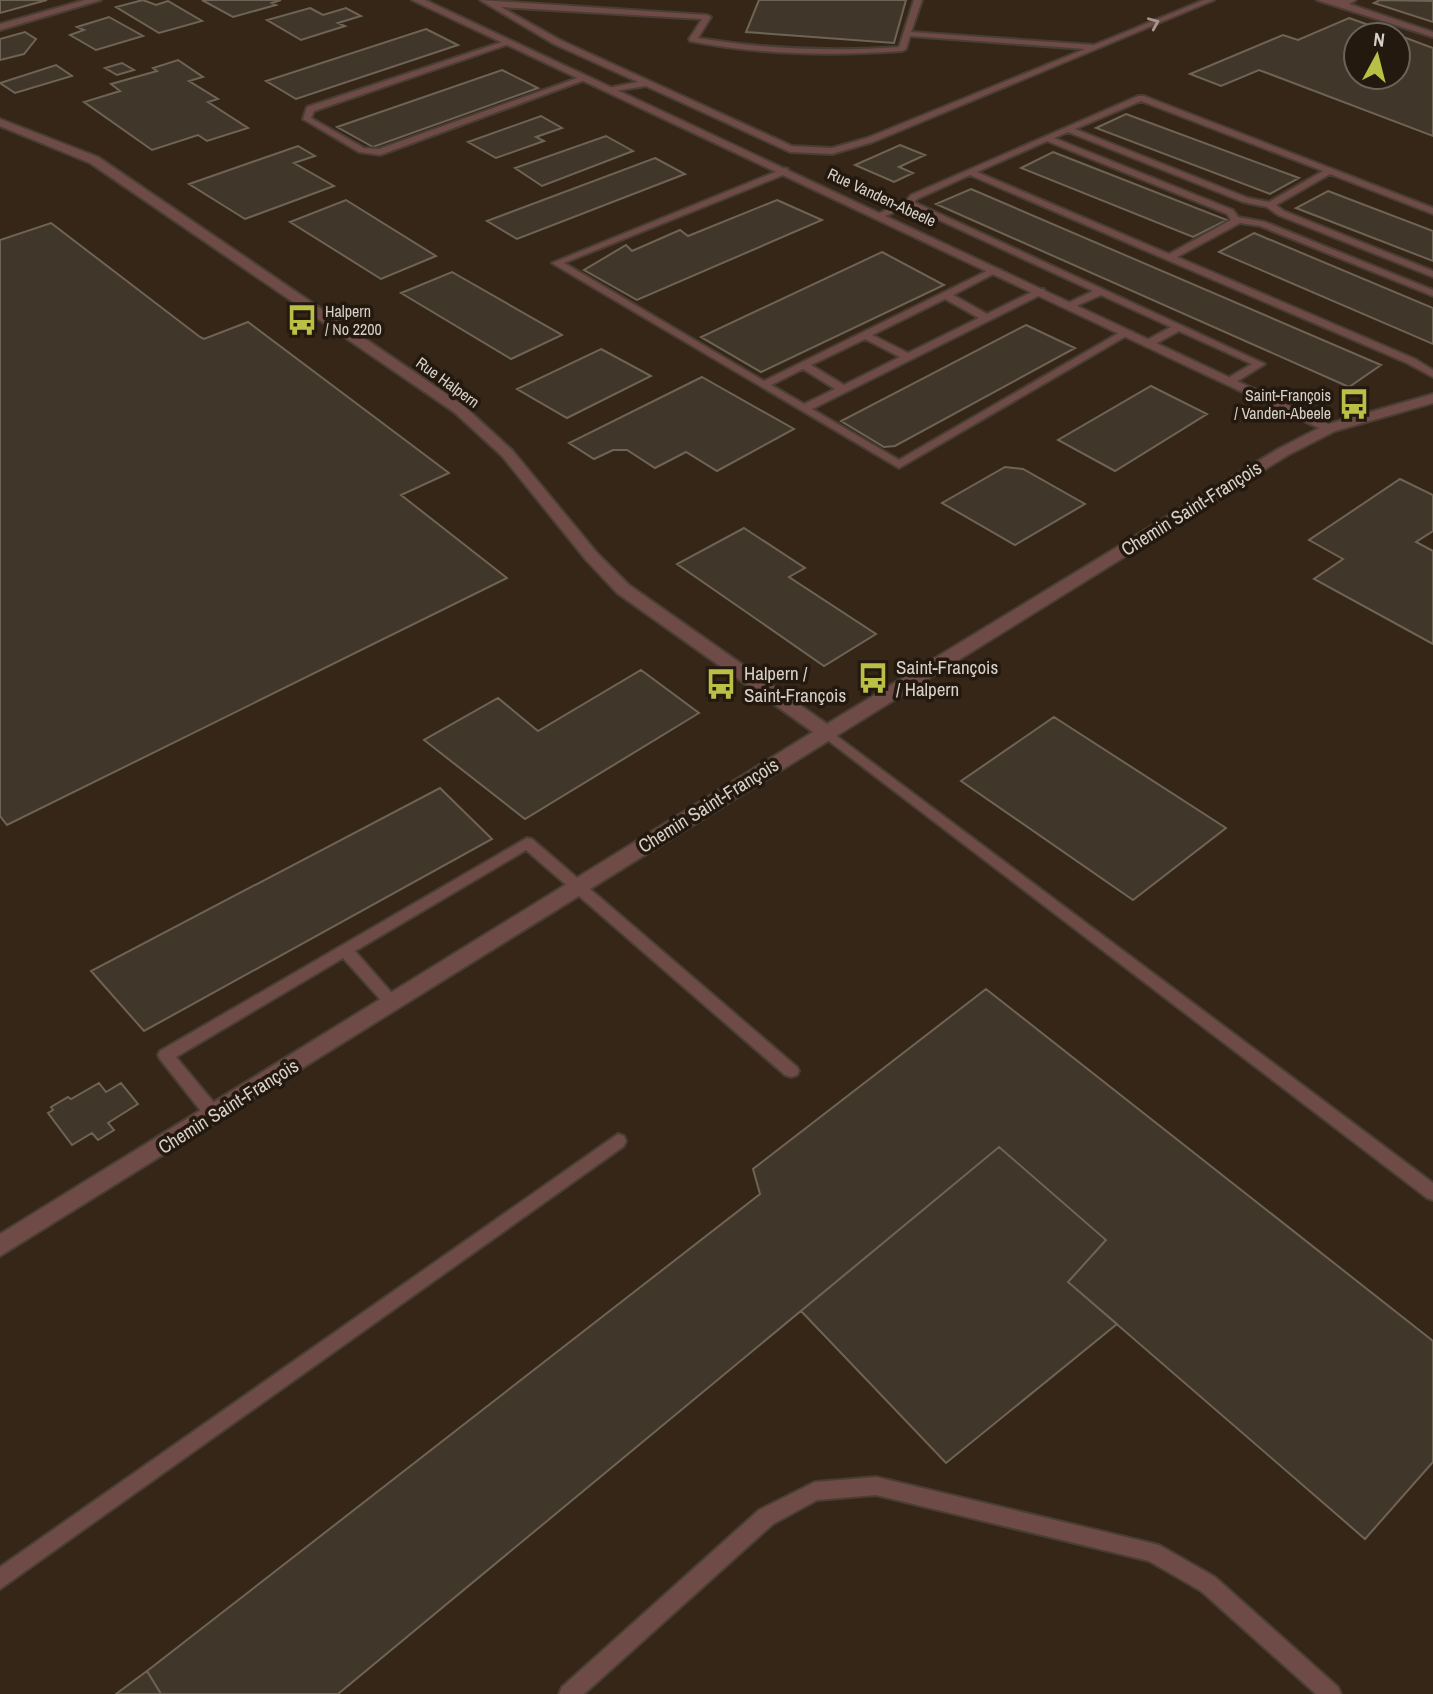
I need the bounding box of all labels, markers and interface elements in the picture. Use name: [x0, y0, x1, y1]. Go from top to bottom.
one-way arrow: [1148, 18, 1160, 32]
north arrow: [1342, 21, 1412, 91]
text: N: [1372, 26, 1386, 53]
street label: Rue Vanden-Abeele: [824, 162, 940, 232]
place label: Halpern / No 2200: [325, 300, 382, 340]
bus stop icon: Halpern / No 2200: [285, 303, 319, 337]
street label: Rue Halpern: [412, 351, 484, 413]
place label: Saint-François / Vanden-Abeele: [1234, 384, 1331, 424]
bus stop icon: Saint-François / Vanden-Abeele: [1337, 387, 1371, 421]
street label: Chemin Saint-François: [1116, 454, 1266, 562]
place label: Saint-François / Halpern: [896, 654, 998, 702]
place label: Halpern / Saint-François: [744, 660, 846, 708]
bus stop icon: Saint-François / Halpern: [856, 661, 890, 695]
bus stop icon: Halpern / Saint-François: [704, 667, 738, 701]
street label: Chemin Saint-François: [633, 751, 783, 859]
street label: Chemin Saint-François: [153, 1052, 303, 1160]

